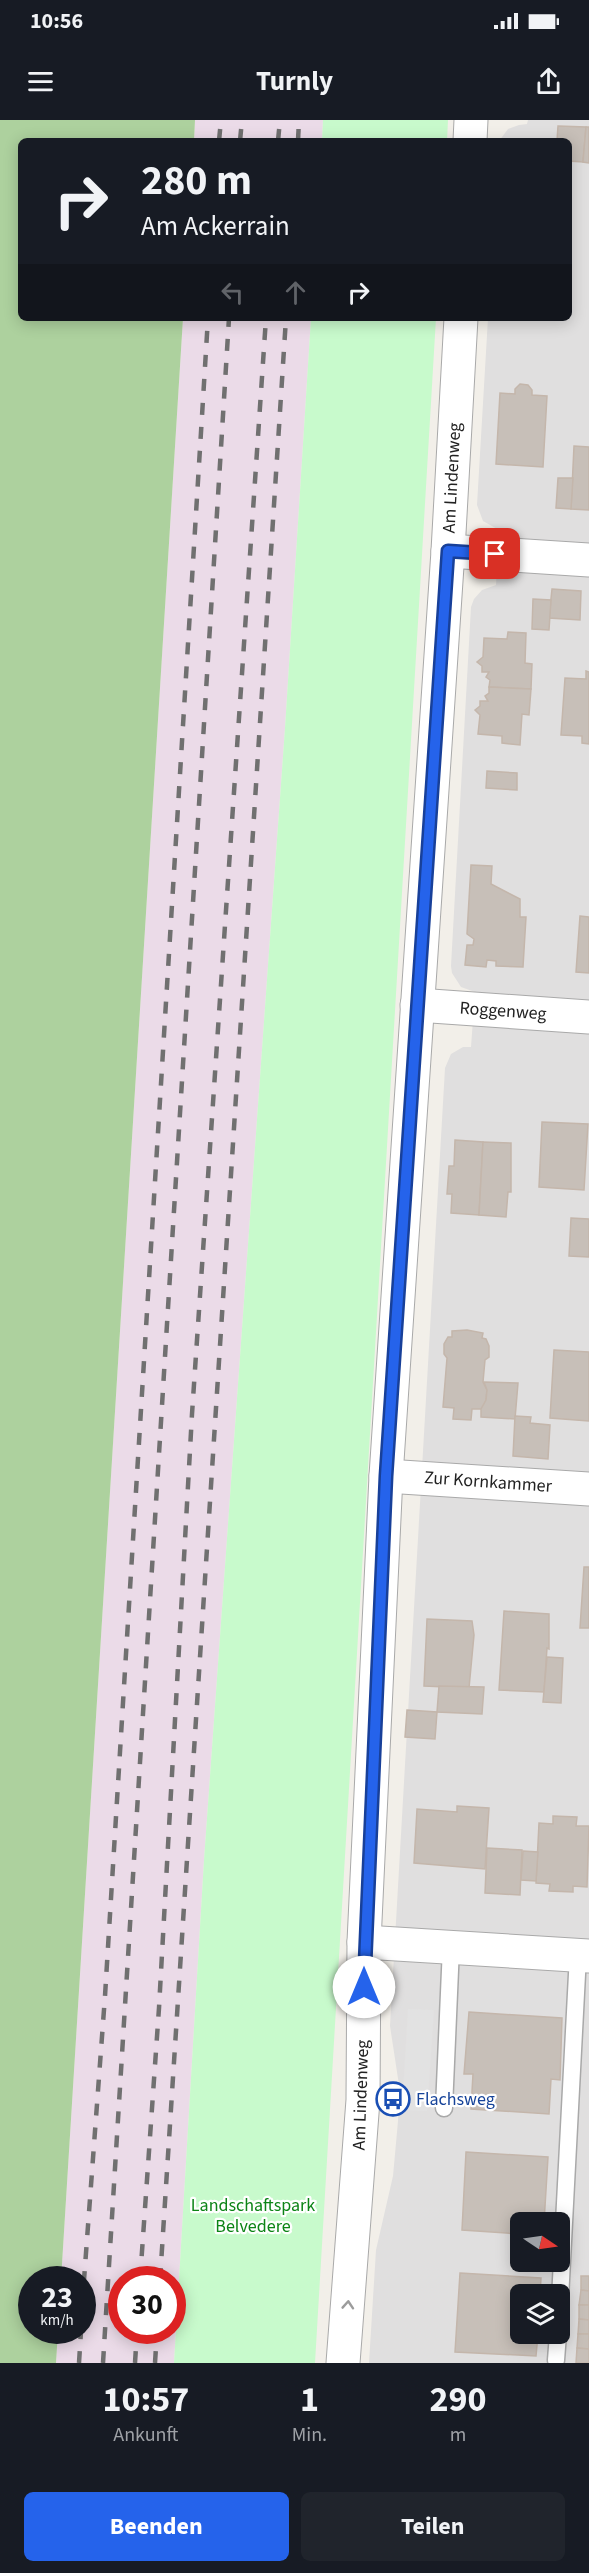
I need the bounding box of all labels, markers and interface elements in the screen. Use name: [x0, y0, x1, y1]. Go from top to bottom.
text: 10:56: [30, 5, 83, 37]
text: Turnly: [256, 62, 333, 101]
icon: menu: [24, 65, 57, 98]
icon: share: [532, 65, 565, 98]
text: 280 m: [141, 151, 252, 211]
icon: right: [42, 162, 120, 240]
text: Am Ackerrain: [141, 207, 290, 246]
icon: left: [216, 276, 249, 309]
icon: ahead: [279, 276, 312, 309]
icon: right: [342, 276, 375, 309]
street label: Am Lindenweg: [437, 422, 467, 534]
pin: [469, 528, 520, 579]
icon: arrive: [478, 537, 511, 570]
street label: Roggenweg: [459, 995, 547, 1027]
street label: Zur Kornkammer: [423, 1465, 553, 1499]
position arrow: [332, 1955, 396, 2019]
street label: Am Lindenweg: [347, 2039, 375, 2151]
bus stop icon: Flachsweg: [375, 2081, 411, 2117]
place label: Flachsweg: [416, 2087, 495, 2112]
park label: Landschaftspark Belvedere: [191, 2193, 315, 2239]
north arrow: [510, 2212, 570, 2272]
map controls: [510, 2212, 570, 2344]
speed limit sign: 30: [108, 2266, 186, 2344]
text: 23: [41, 2276, 73, 2319]
button: layers: [510, 2284, 570, 2344]
one-way arrow: [341, 2300, 354, 2309]
text: km/h: [40, 2310, 74, 2331]
text: 10:57: [102, 2374, 189, 2425]
text: 1: [300, 2374, 319, 2425]
text: 290: [430, 2374, 487, 2425]
text: Ankunft: [113, 2421, 178, 2449]
text: Min.: [292, 2421, 327, 2449]
text: m: [450, 2421, 466, 2449]
button: Beenden: [24, 2492, 289, 2561]
button: Teilen: [301, 2492, 565, 2561]

